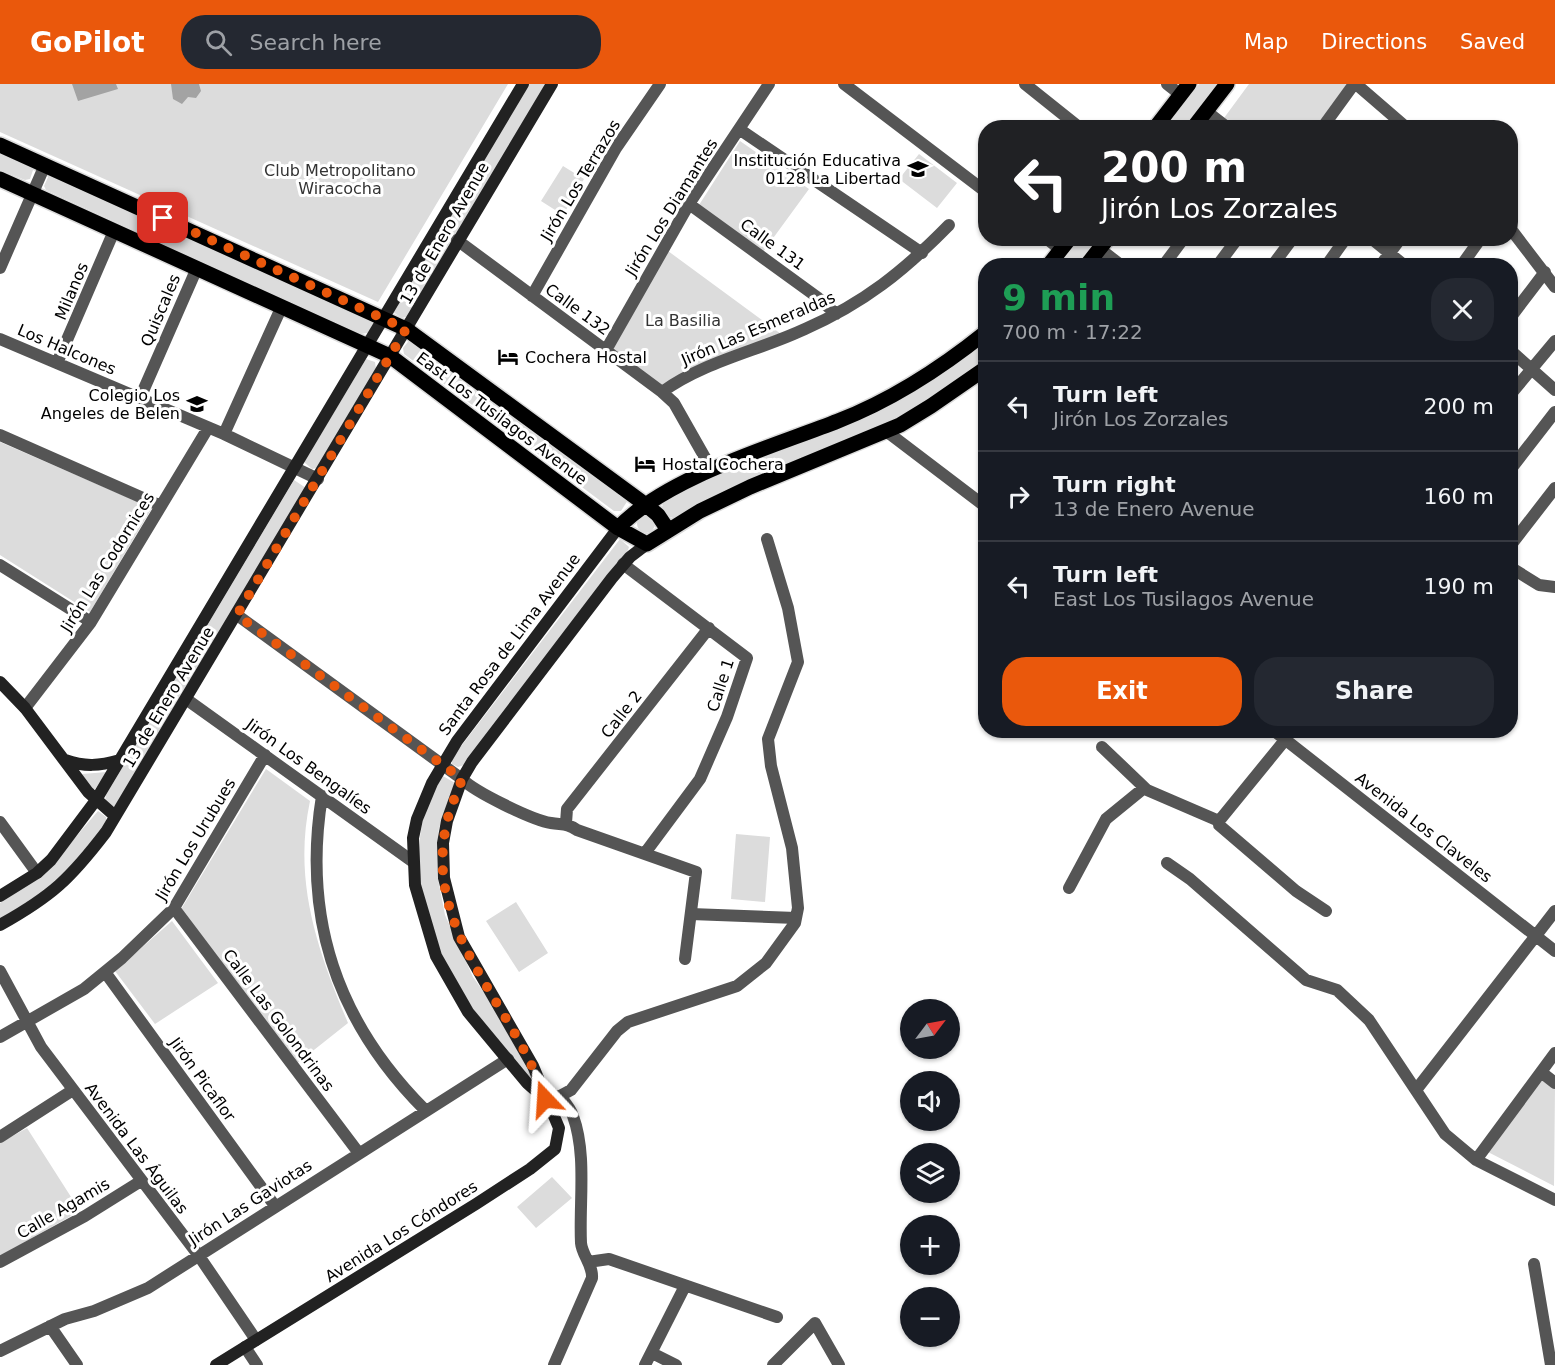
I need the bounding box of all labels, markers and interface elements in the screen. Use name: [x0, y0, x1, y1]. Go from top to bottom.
search box: [181, 15, 601, 69]
text: GoPilot: [30, 26, 145, 59]
icon: search: [202, 26, 235, 59]
text: Search here: [250, 30, 382, 55]
text: Map: [1244, 30, 1288, 54]
text: Directions: [1321, 30, 1427, 54]
text: Saved: [1460, 30, 1525, 54]
street label: Jirón Los Terrazos: [536, 116, 624, 245]
street label: Jirón Los Diamantes: [621, 135, 722, 280]
text: 200 m: [1101, 143, 1247, 192]
icon: left: [1002, 144, 1080, 222]
place label: Institución Educativa 0128 La Libertad: [733, 151, 901, 188]
school or university icon: Institución Educativa 0128 La Libertad: [906, 157, 930, 181]
street label: 13 de Enero Avenue: [396, 159, 493, 308]
park label: Club Metropolitano Wiracocha: [264, 161, 416, 198]
pin: [137, 192, 188, 243]
text: Jirón Los Zorzales: [1101, 193, 1338, 224]
icon: arrive: [146, 201, 179, 234]
street label: Calle 131: [737, 215, 809, 274]
street label: Milanos: [51, 260, 92, 323]
street label: Quiscales: [137, 271, 184, 349]
text: 9 min: [1002, 277, 1115, 318]
button: close: [1431, 278, 1494, 341]
street label: Calle 132: [542, 280, 614, 339]
street label: Jirón Las Esmeraldas: [677, 287, 838, 370]
park label: La Basilia: [645, 311, 721, 330]
street label: Los Halcones: [15, 320, 119, 379]
text: 700 m · 17:22: [1002, 320, 1143, 344]
hotel icon: Cochera Hostal: [496, 345, 520, 369]
street label: East Los Tusilagos Avenue: [413, 348, 591, 489]
place label: Cochera Hostal: [525, 348, 647, 367]
text: Turn left: [1053, 382, 1158, 407]
place label: Colegio Los Angeles de Belen: [41, 386, 180, 423]
icon: left: [1002, 390, 1035, 423]
school or university icon: Colegio Los Angeles de Belen: [185, 392, 209, 416]
text: 200 m: [1424, 394, 1494, 419]
text: Jirón Los Zorzales: [1053, 407, 1229, 431]
hotel icon: Hostal Cochera: [633, 452, 657, 476]
place label: Hostal Cochera: [662, 455, 784, 474]
text: Turn right: [1053, 472, 1176, 497]
icon: right: [1002, 480, 1035, 513]
text: 160 m: [1424, 484, 1494, 509]
street label: Jirón Las Codornices: [56, 489, 158, 637]
text: 13 de Enero Avenue: [1053, 497, 1254, 521]
street label: Santa Rosa de Lima Avenue: [435, 550, 584, 739]
text: Turn left: [1053, 562, 1158, 587]
icon: left: [1002, 570, 1035, 603]
text: 190 m: [1424, 574, 1494, 599]
text: East Los Tusilagos Avenue: [1053, 587, 1314, 611]
street label: 13 de Enero Avenue: [119, 623, 218, 771]
street label: Calle 1: [703, 656, 738, 714]
button: Exit: [1002, 657, 1242, 726]
button: Share: [1254, 657, 1494, 726]
street label: Calle 2: [597, 687, 646, 742]
street label: Jirón Los Bengalíes: [242, 714, 375, 818]
street label: Avenida Los Claveles: [1352, 768, 1496, 887]
street label: Jirón Los Urubues: [151, 775, 239, 905]
street label: Calle Las Golondrinas: [219, 946, 338, 1095]
north arrow: [900, 999, 960, 1059]
map controls: [900, 999, 960, 1347]
street label: Jirón Picaflor: [165, 1033, 240, 1125]
position arrow: [513, 1067, 577, 1131]
button: sound: [900, 1071, 960, 1131]
street label: Avenida Las Águilas: [81, 1079, 192, 1218]
button: layers: [900, 1143, 960, 1203]
street label: Jirón Las Gaviotas: [184, 1156, 315, 1250]
street label: Calle Agamis: [13, 1174, 113, 1243]
street label: Avenida Los Cóndores: [321, 1177, 481, 1286]
button: +: [900, 1215, 960, 1275]
button: −: [900, 1287, 960, 1347]

